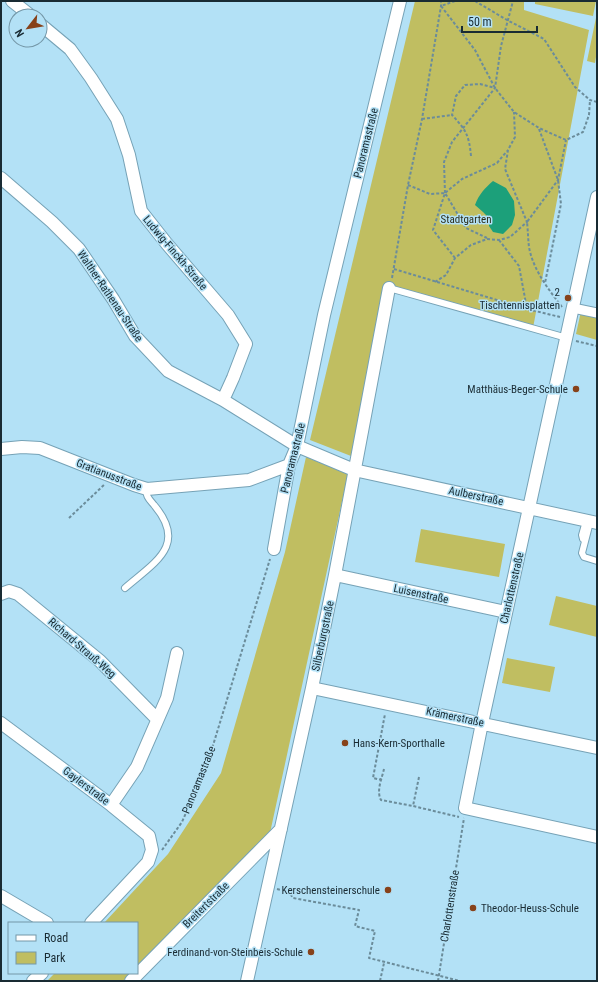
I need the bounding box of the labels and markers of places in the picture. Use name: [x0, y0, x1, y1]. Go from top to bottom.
place label: 2 Tischtennisplatten: [480, 286, 560, 312]
marker: 2 Tischtennisplatten: [563, 293, 573, 303]
place label: Matthäus-Beger-Schule: [467, 383, 568, 396]
marker: Matthäus-Beger-Schule: [571, 384, 581, 394]
place label: Hans-Kern-Sporthalle: [353, 737, 445, 750]
marker: Hans-Kern-Sporthalle: [340, 738, 350, 748]
place label: Kerschensteinerschule: [282, 884, 380, 897]
marker: Kerschensteinerschule: [383, 885, 393, 895]
place label: Theodor-Heuss-Schule: [481, 902, 579, 915]
marker: Theodor-Heuss-Schule: [468, 903, 478, 913]
place label: Ferdinand-von-Steinbeis-Schule: [167, 946, 303, 959]
marker: Ferdinand-von-Steinbeis-Schule: [306, 947, 316, 957]

